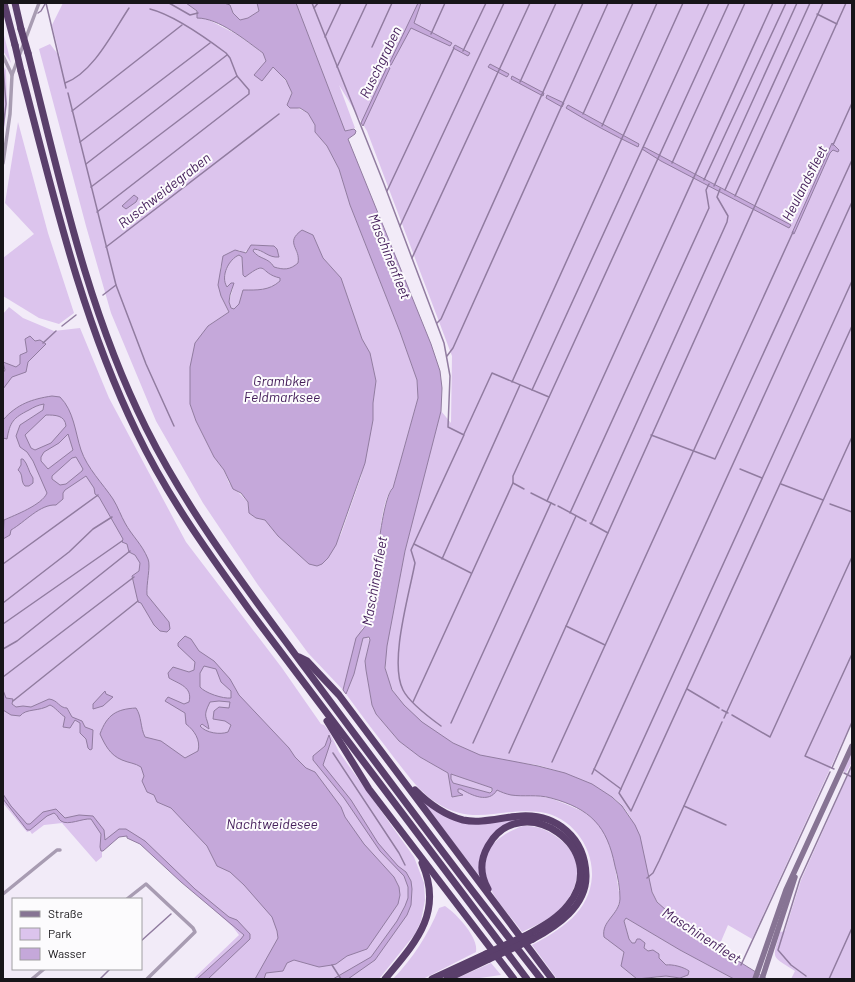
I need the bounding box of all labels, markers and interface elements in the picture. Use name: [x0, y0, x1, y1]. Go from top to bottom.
water label: Ruschgraben: [355, 23, 405, 101]
water label: Heulandsfleet: [778, 142, 830, 224]
water label: Ruschweidegraben: [114, 149, 214, 231]
water label: Maschinenfleet: [365, 211, 415, 301]
water label: Grambker Feldmarksee: [244, 372, 320, 405]
water label: Maschinenfleet: [358, 535, 390, 627]
water label: Nachtweidesee: [226, 815, 318, 832]
legend: [12, 898, 142, 970]
water label: Maschinenfleet: [659, 903, 745, 967]
text: Straße: [48, 906, 83, 920]
text: Park: [48, 926, 72, 940]
text: Wasser: [48, 946, 87, 960]

